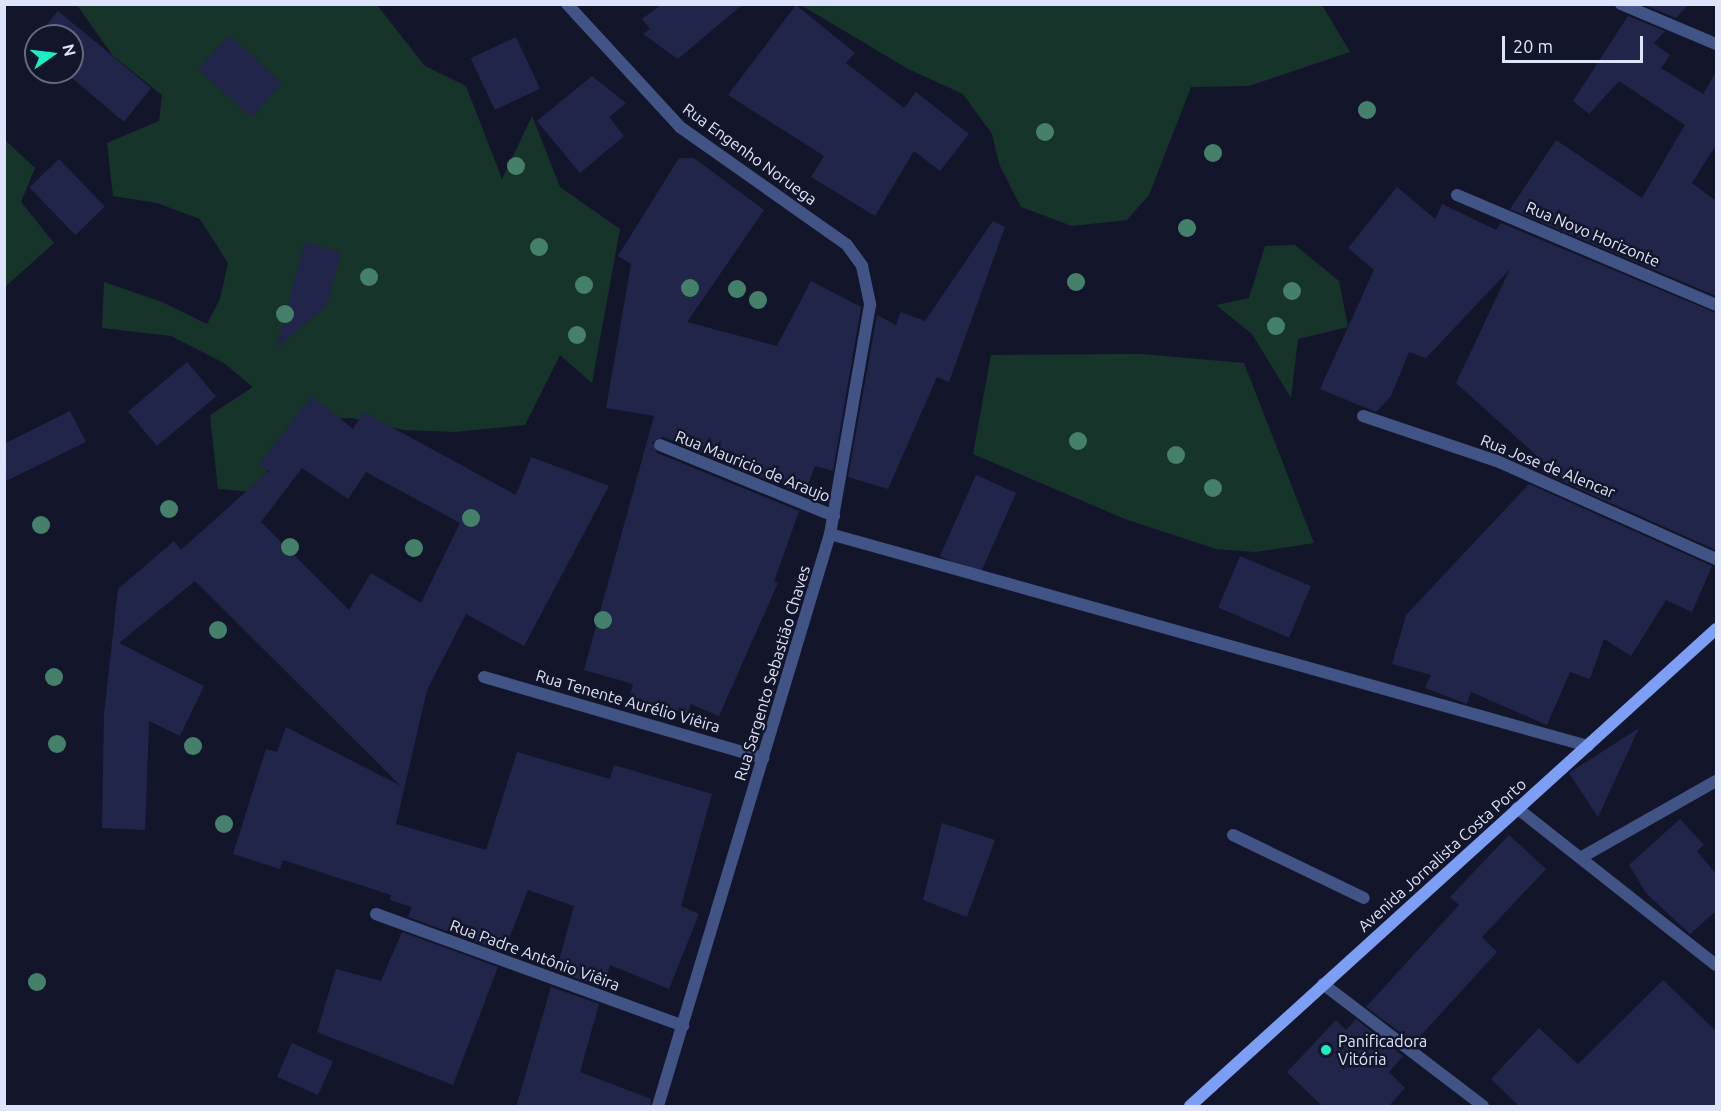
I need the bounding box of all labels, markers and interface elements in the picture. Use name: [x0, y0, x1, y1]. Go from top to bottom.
north arrow: [24, 24, 84, 84]
scale bar: [1505, 24, 1646, 62]
text: 20 m: [1513, 36, 1553, 56]
text: N: [59, 42, 80, 58]
street label: Rua Engenho Noruega: [679, 99, 821, 209]
street label: Rua Novo Horizonte: [1523, 197, 1663, 271]
street label: Rua Mauricio de Araujo: [673, 426, 833, 506]
street label: Rua Jose de Alencar: [1478, 430, 1618, 502]
street label: Rua Sargento Sebastião Chaves: [730, 563, 814, 783]
street label: Rua Tenente Aurélio Viêira: [534, 665, 722, 737]
street label: Avenida Jornalista Costa Porto: [1354, 774, 1530, 936]
street label: Rua Padre Antônio Viêira: [447, 915, 623, 995]
place label: Panificadora Vitória: [1338, 1031, 1427, 1069]
marker: Panificadora Vitória: [1319, 1043, 1333, 1057]

